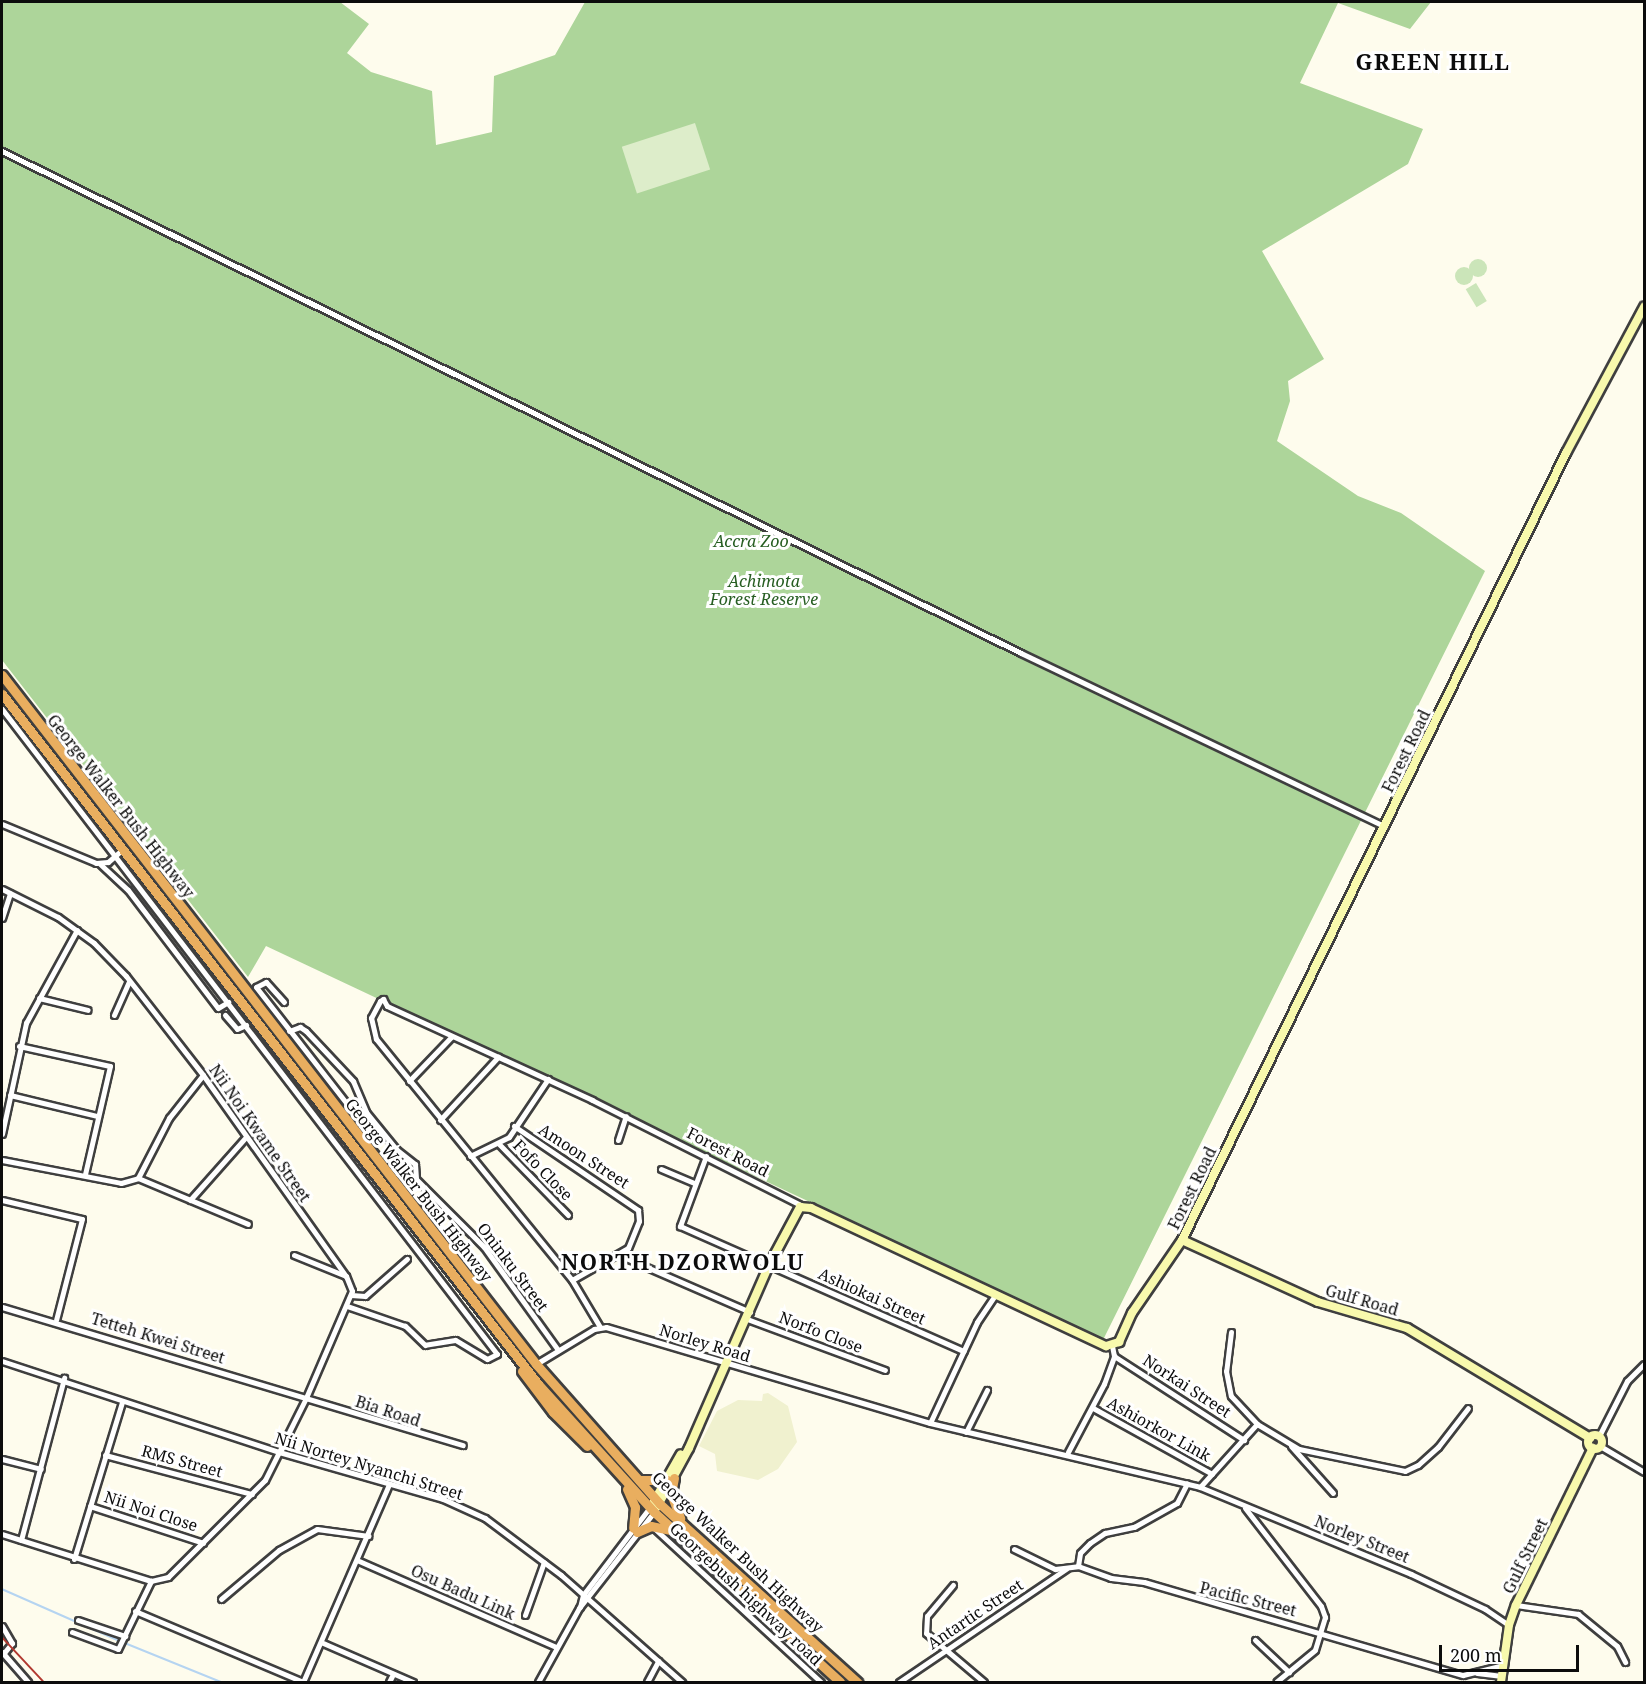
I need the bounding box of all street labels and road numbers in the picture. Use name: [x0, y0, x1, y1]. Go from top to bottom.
street label: Forest Road: [1378, 706, 1434, 796]
street label: George Walker Bush Highway: [43, 711, 199, 901]
street label: Nii Noi Kwame Street: [205, 1061, 315, 1205]
street label: George Walker Bush Highway: [341, 1095, 497, 1285]
street label: Amoon Street: [535, 1120, 633, 1192]
street label: Forest Road: [684, 1123, 772, 1181]
street label: Fofo Close: [509, 1136, 577, 1204]
street label: Forest Road: [1164, 1143, 1220, 1233]
street label: Oninku Street: [473, 1219, 553, 1315]
street label: Ashiokai Street: [815, 1264, 929, 1328]
street label: Gulf Road: [1323, 1280, 1401, 1320]
street label: Norfo Close: [776, 1307, 866, 1357]
street label: Tetteh Kwei Street: [89, 1309, 227, 1367]
street label: Norley Road: [657, 1320, 753, 1366]
street label: Norkai Street: [1139, 1350, 1235, 1422]
street label: Bia Road: [353, 1391, 423, 1431]
street label: Ashiorkor Link: [1104, 1393, 1214, 1465]
street label: Nii Nortey Nyanchi Street: [273, 1428, 465, 1504]
street label: RMS Street: [139, 1441, 225, 1481]
street label: George Walker Bush Highway: [648, 1467, 828, 1637]
street label: Nii Noi Close: [102, 1487, 200, 1535]
street label: Norley Street: [1312, 1511, 1412, 1567]
street label: Gulf Street: [1499, 1515, 1551, 1597]
street label: Georgebush highway road: [666, 1519, 826, 1669]
street label: Osu Badu Link: [408, 1560, 518, 1624]
street label: Antartic Street: [924, 1575, 1026, 1653]
street label: Pacific Street: [1198, 1578, 1298, 1620]

